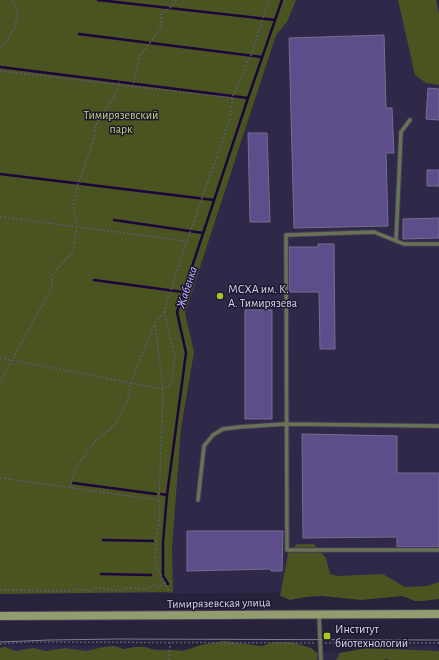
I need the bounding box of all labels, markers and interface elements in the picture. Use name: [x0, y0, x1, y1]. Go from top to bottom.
park label: Тимирязевский парк: [84, 109, 158, 135]
water label: Жабенка: [175, 264, 200, 310]
place label: МСХА им. К. А. Тимирязева: [228, 283, 298, 309]
marker: МСХА им. К. А. Тимирязева: [215, 291, 225, 301]
street label: Тимирязевская улица: [167, 596, 271, 611]
place label: Институт биотехнологий: [335, 623, 408, 649]
marker: Институт биотехнологий: [322, 631, 332, 641]

